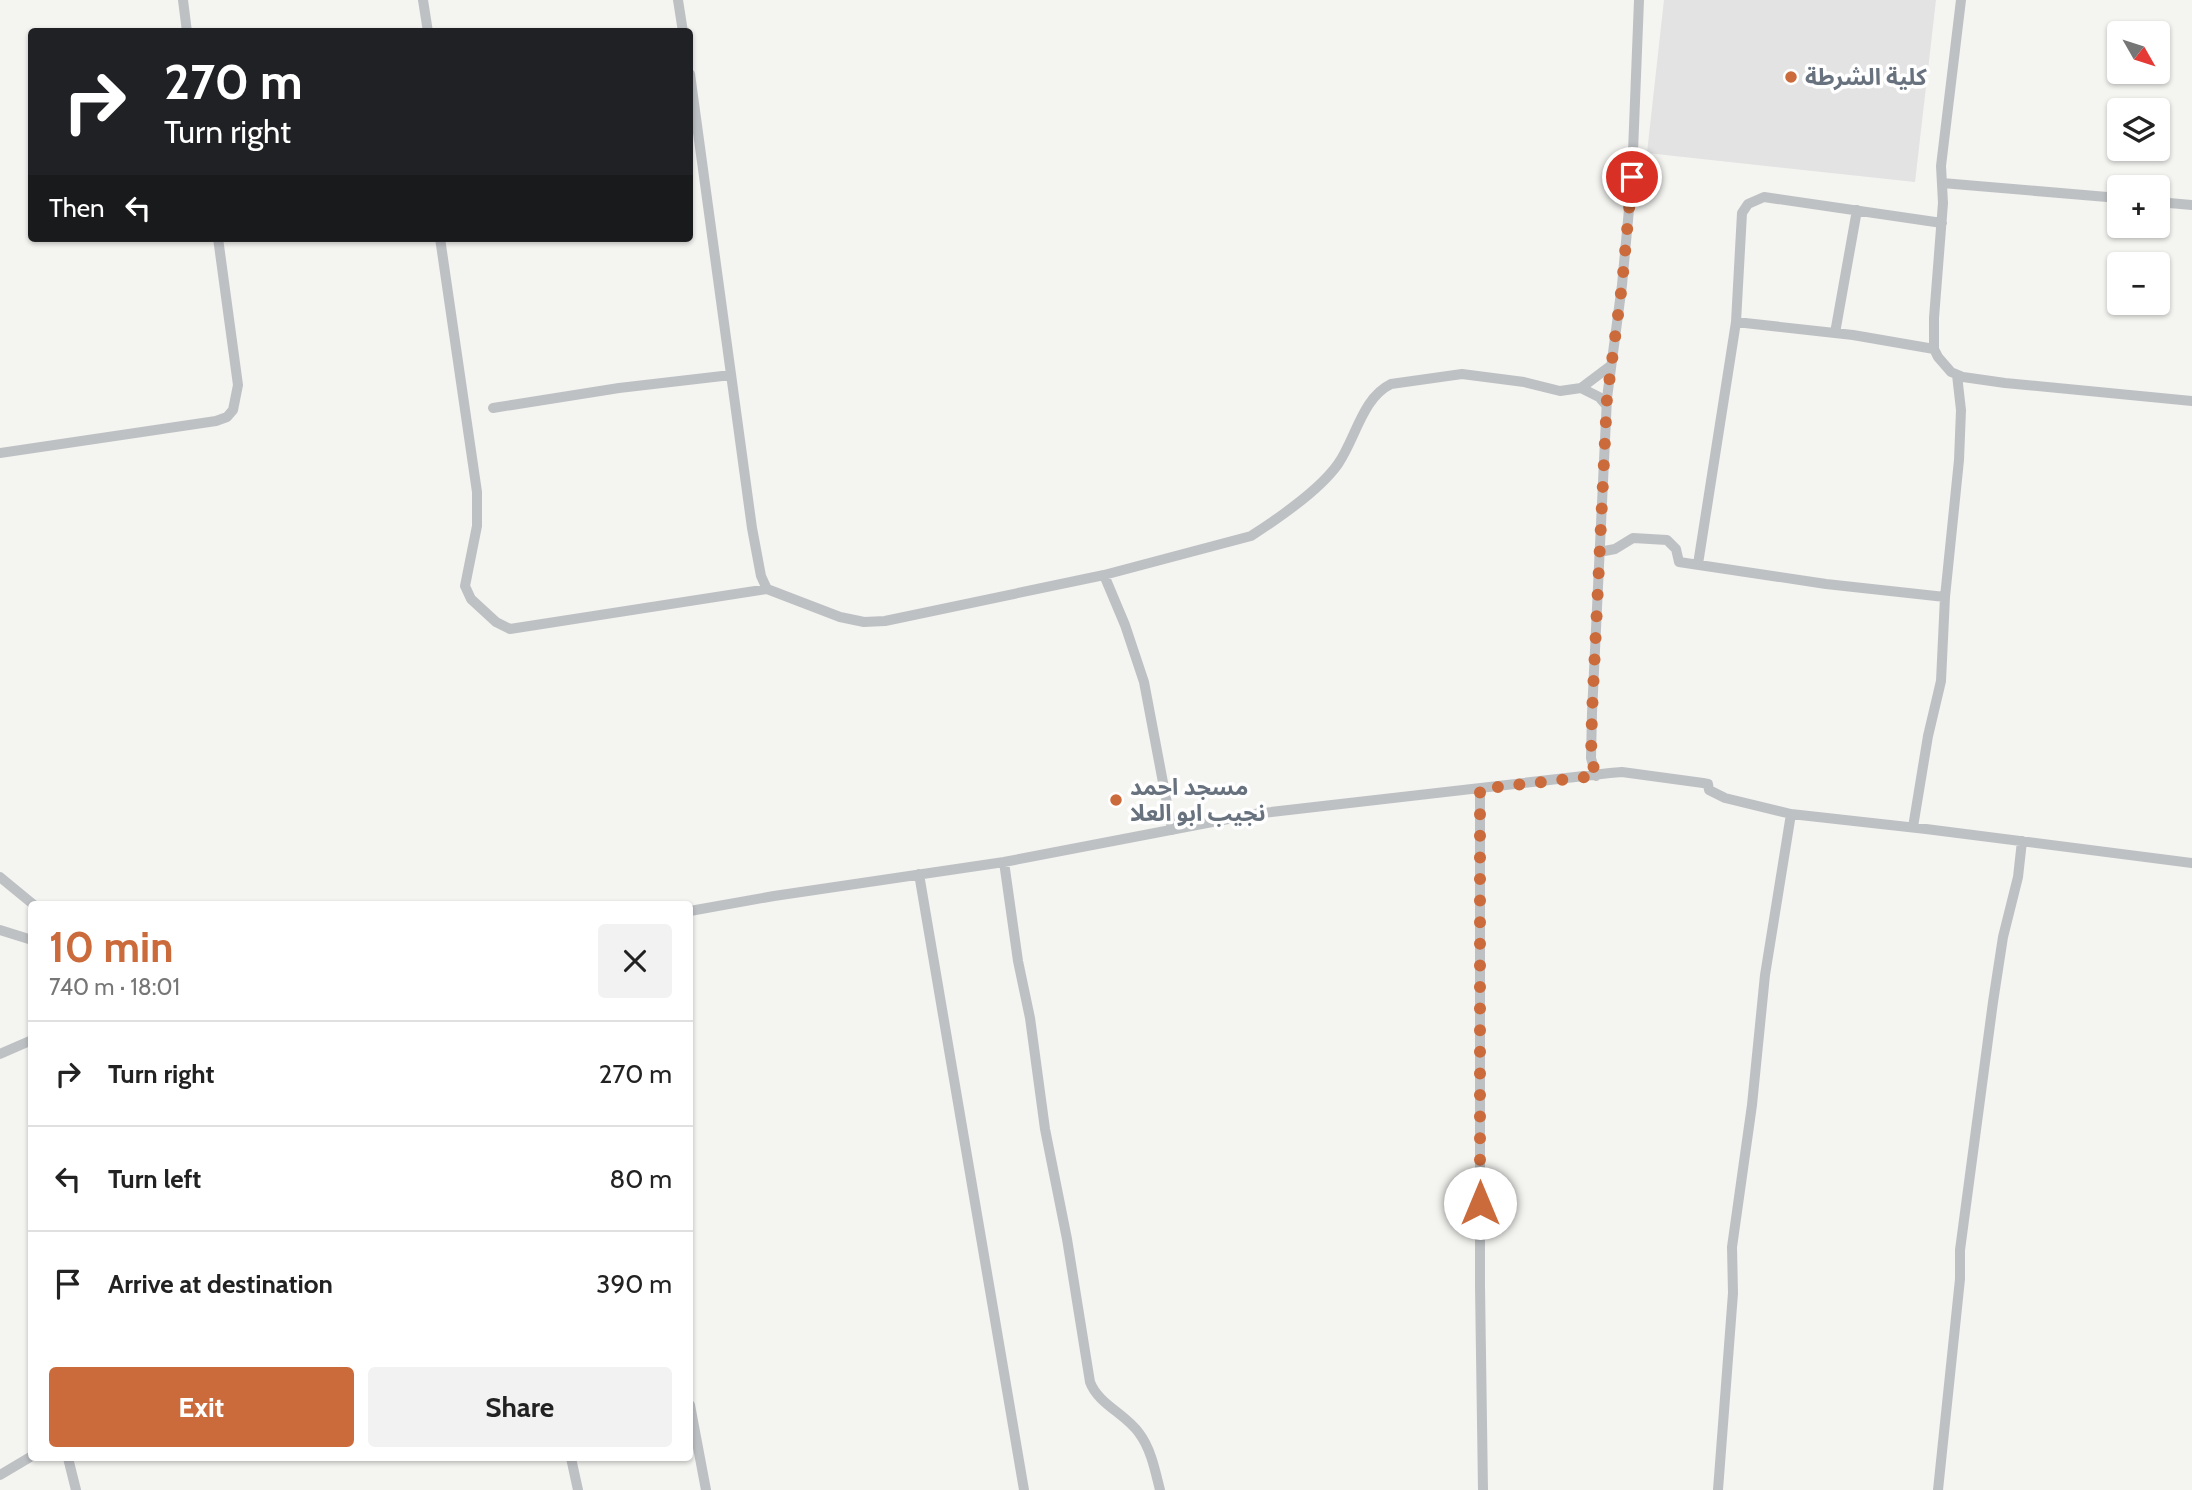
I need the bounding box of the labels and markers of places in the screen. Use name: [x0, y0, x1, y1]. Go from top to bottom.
place label: كلية الشرطة: [1805, 63, 1927, 91]
marker: كلية الشرطة: [1783, 69, 1799, 85]
pin: [1602, 147, 1662, 207]
place label: مسجد احمد نجيب ابو العلا: [1130, 773, 1265, 827]
marker: مسجد احمد نجيب ابو العلا: [1108, 792, 1124, 808]

